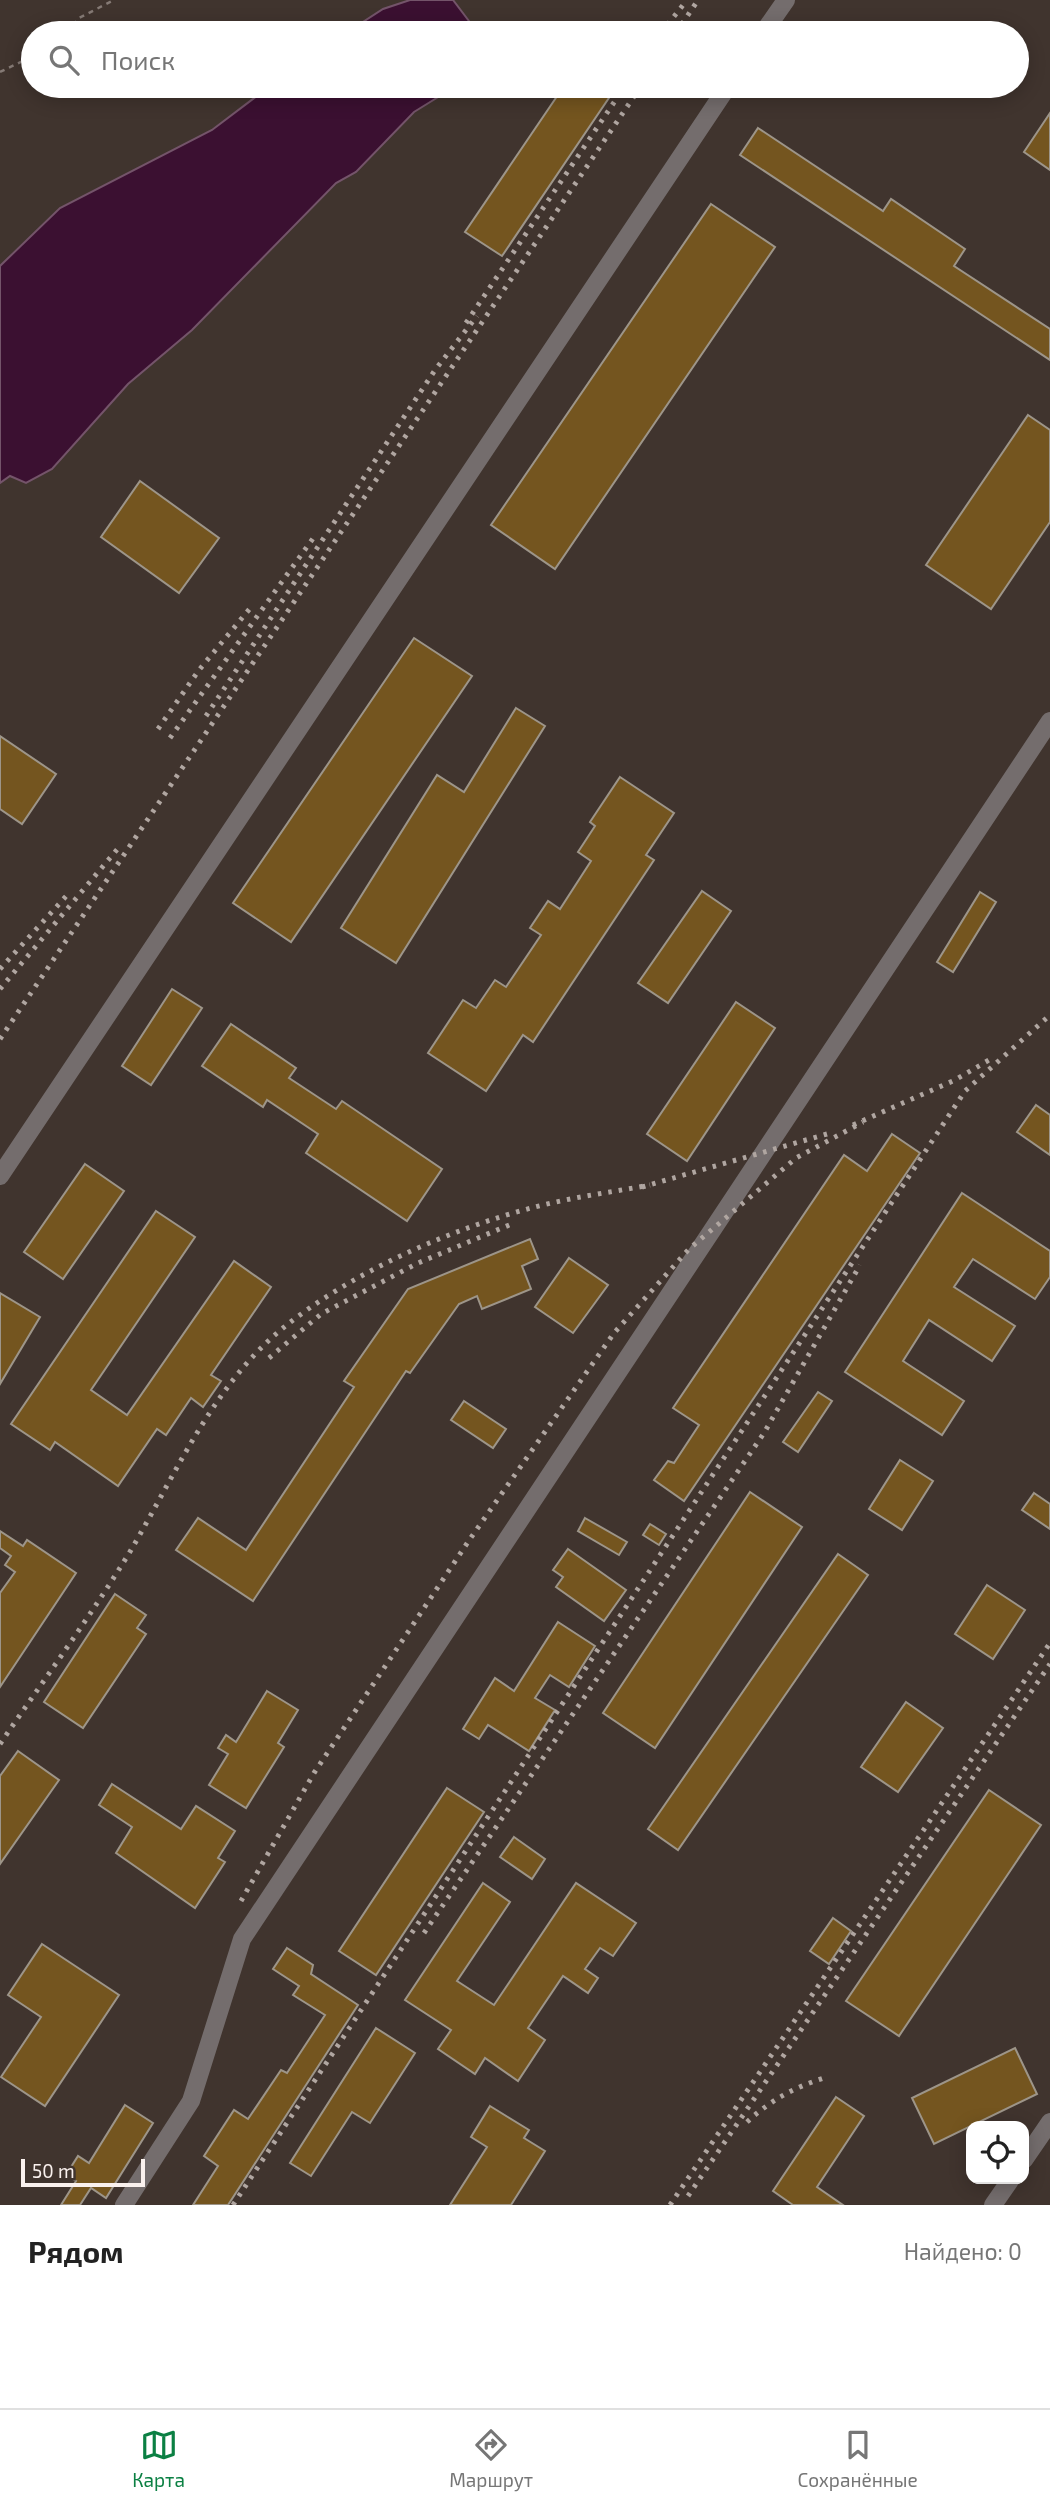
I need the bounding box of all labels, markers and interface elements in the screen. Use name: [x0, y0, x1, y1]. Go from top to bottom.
search box: [21, 21, 1029, 98]
icon: search: [45, 41, 83, 79]
text: Поиск: [101, 44, 175, 75]
map controls: [966, 2121, 1029, 2184]
button: locate: [966, 2121, 1029, 2184]
scale bar: [21, 2156, 145, 2188]
text: 50 m: [32, 2159, 75, 2182]
text: Рядом: [28, 2233, 124, 2269]
text: Найдено: 0: [904, 2237, 1022, 2265]
tab: Карта: [132, 2426, 185, 2491]
tab: Маршрут: [449, 2426, 533, 2491]
tab: Сохранённые: [797, 2426, 918, 2491]

